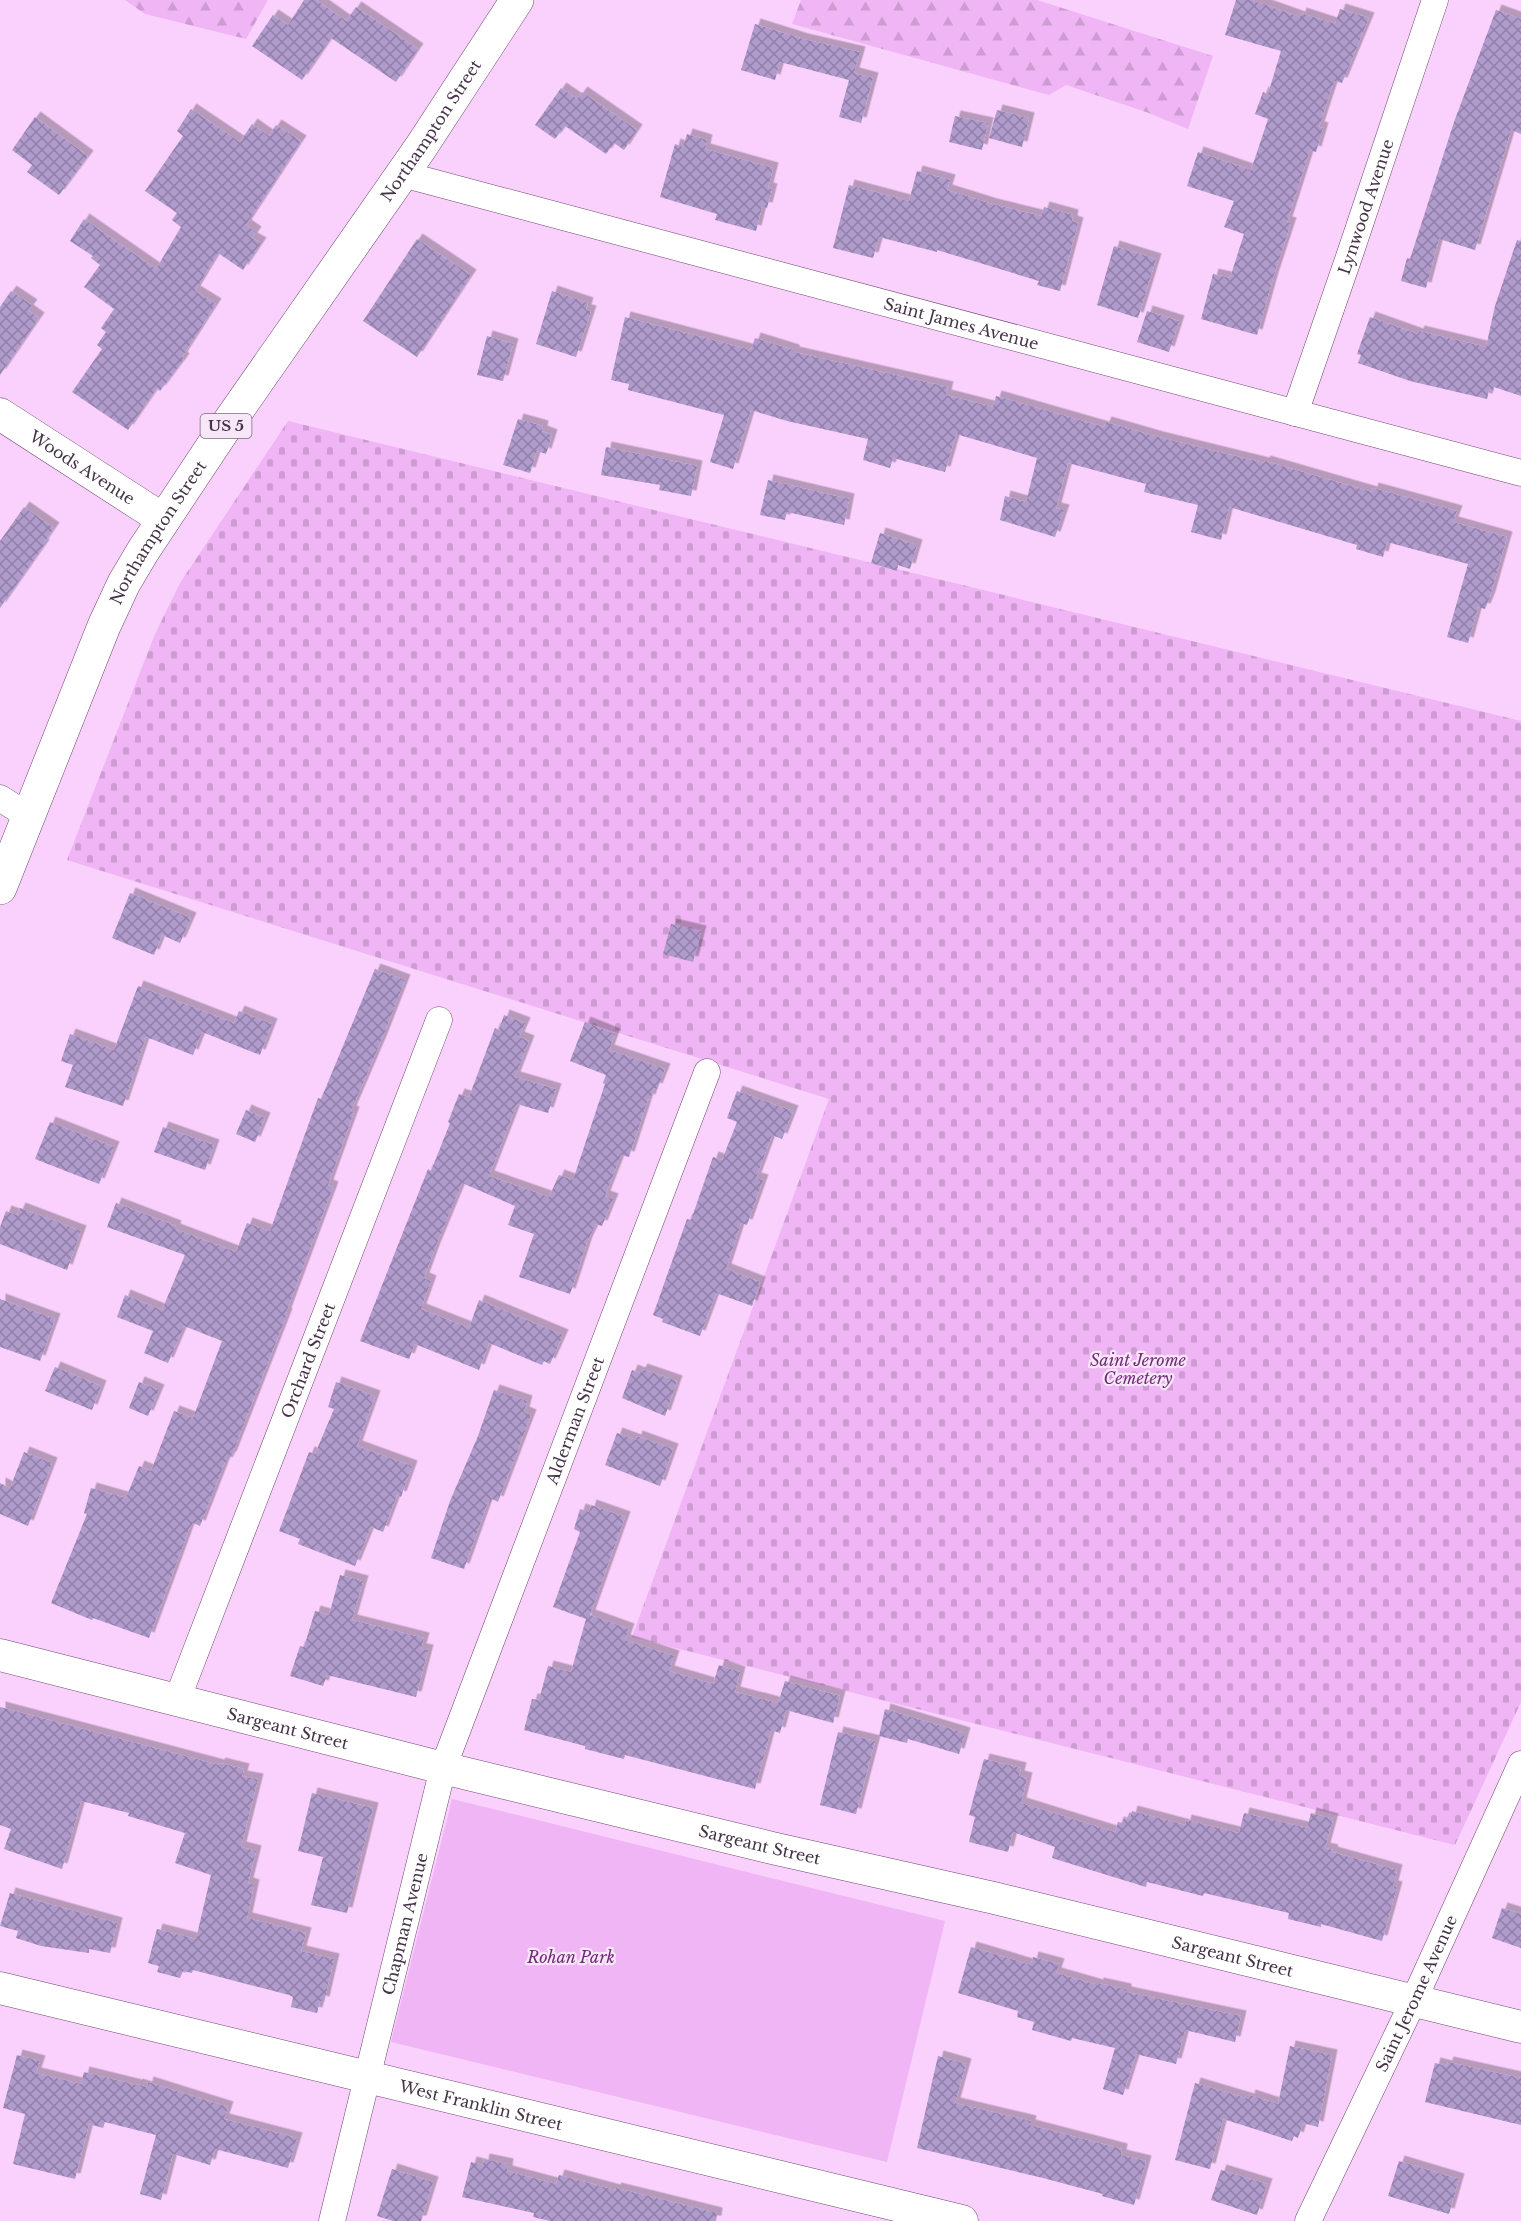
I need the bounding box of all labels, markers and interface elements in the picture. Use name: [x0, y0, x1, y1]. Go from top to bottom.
street label: Northampton Street: [376, 56, 485, 205]
street label: Lynwood Avenue: [1334, 137, 1398, 277]
street label: Saint James Avenue: [882, 293, 1041, 354]
road number: US 5: [200, 414, 252, 438]
street label: Woods Avenue: [25, 425, 139, 509]
street label: Northampton Street: [105, 457, 210, 608]
street label: Orchard Street: [277, 1300, 339, 1421]
park label: Saint Jerome Cemetery: [1090, 1350, 1187, 1388]
street label: Alderman Street: [541, 1354, 608, 1488]
street label: Sargeant Street: [225, 1703, 350, 1753]
street label: Sargeant Street: [697, 1821, 822, 1869]
street label: Chapman Avenue: [378, 1851, 432, 1997]
street label: Saint Jerome Avenue: [1371, 1912, 1461, 2075]
street label: Sargeant Street: [1170, 1932, 1295, 1981]
park label: Rohan Park: [526, 1947, 615, 1967]
street label: West Franklin Street: [396, 2075, 565, 2134]

